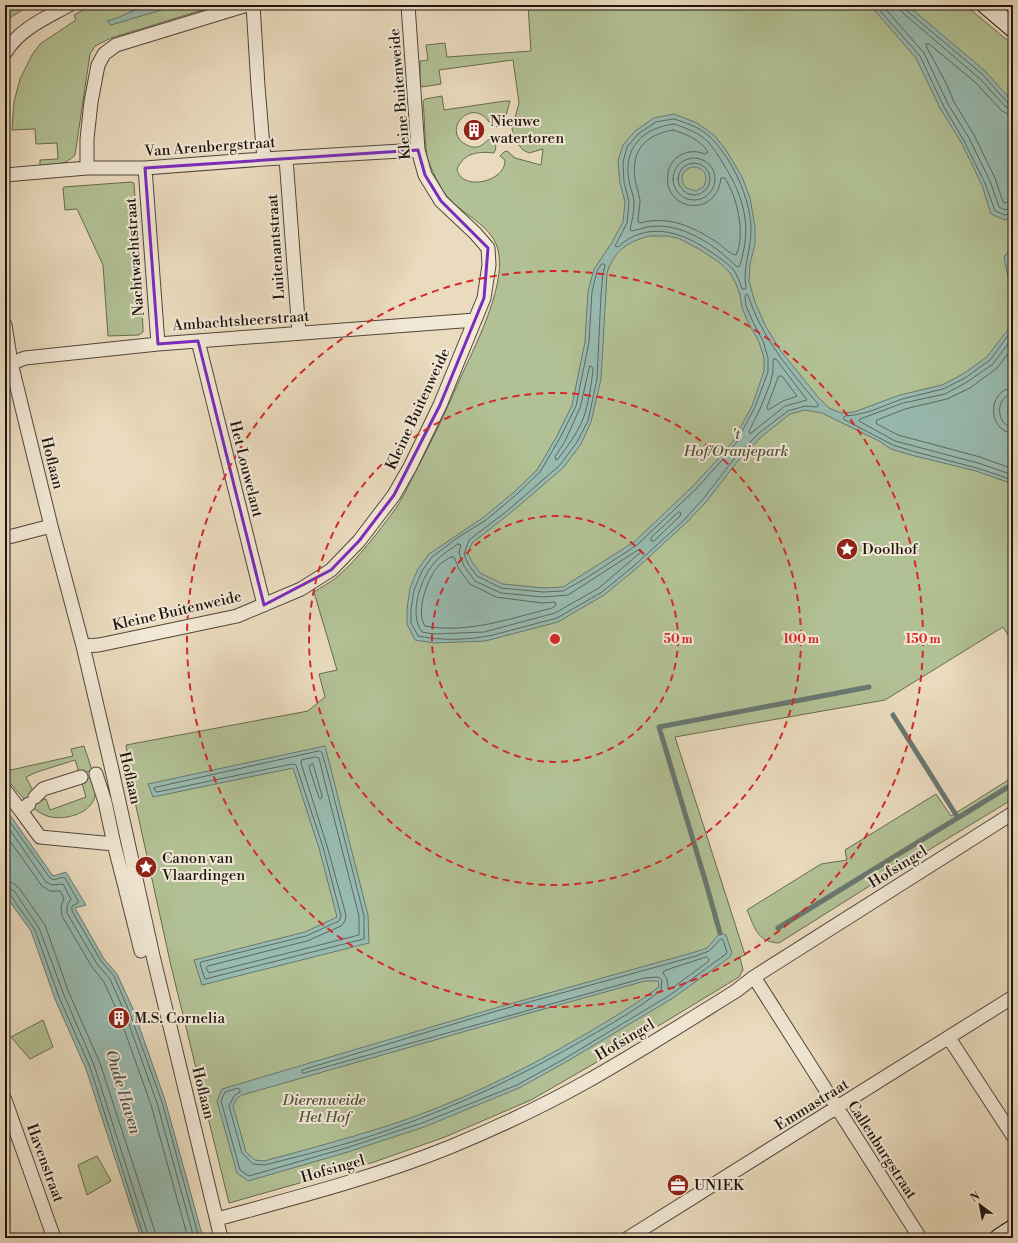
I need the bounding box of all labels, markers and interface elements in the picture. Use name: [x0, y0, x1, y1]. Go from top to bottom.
street label: Kleine Buitenweide: [385, 27, 415, 161]
place label: Nieuwe watertoren: [489, 112, 564, 148]
building icon: Nieuwe watertoren: [461, 117, 487, 143]
street label: Van Arenbergstraat: [143, 133, 277, 161]
street label: Luitenantstraat: [263, 193, 289, 300]
street label: Nachtwachtstraat: [121, 196, 149, 317]
street label: Ambachtsheerstraat: [171, 307, 311, 335]
street label: Kleine Buitenweide: [382, 345, 454, 473]
street label: Het Louwelant: [225, 419, 267, 520]
park label: 't Hof/Oranjepark: [683, 425, 788, 461]
street label: Hoflaan: [36, 435, 68, 491]
place icon: Doolhof: [834, 536, 860, 562]
place label: Doolhof: [862, 540, 918, 559]
street label: Kleine Buitenweide: [111, 587, 243, 635]
centre of rings: [548, 632, 562, 646]
text: 50 m: [663, 632, 693, 647]
text: 100 m: [783, 632, 819, 647]
text: 150 m: [906, 632, 940, 647]
street label: Hoflaan: [115, 750, 145, 806]
street label: Hofsingel: [865, 841, 931, 892]
place label: Canon van Vlaardingen: [161, 849, 245, 885]
place icon: Canon van Vlaardingen: [133, 854, 159, 880]
building icon: M.S. Cornelia: [106, 1005, 132, 1031]
place label: M.S. Cornelia: [134, 1009, 225, 1028]
street label: Hofsingel: [592, 1015, 659, 1065]
water label: Oude Haven: [101, 1047, 146, 1138]
street label: Hoflaan: [187, 1065, 219, 1121]
street label: Emmastraat: [772, 1075, 853, 1135]
park label: Dierenweide Het Hof: [281, 1091, 366, 1127]
street label: Callenburgstraat: [843, 1097, 921, 1203]
street label: Havenstraat: [22, 1121, 68, 1205]
street label: Hofsingel: [299, 1151, 368, 1187]
office icon: UN1EK: [665, 1172, 691, 1198]
place label: UN1EK: [694, 1176, 745, 1195]
north arrow: [960, 1185, 1000, 1225]
text: N: [968, 1189, 983, 1206]

